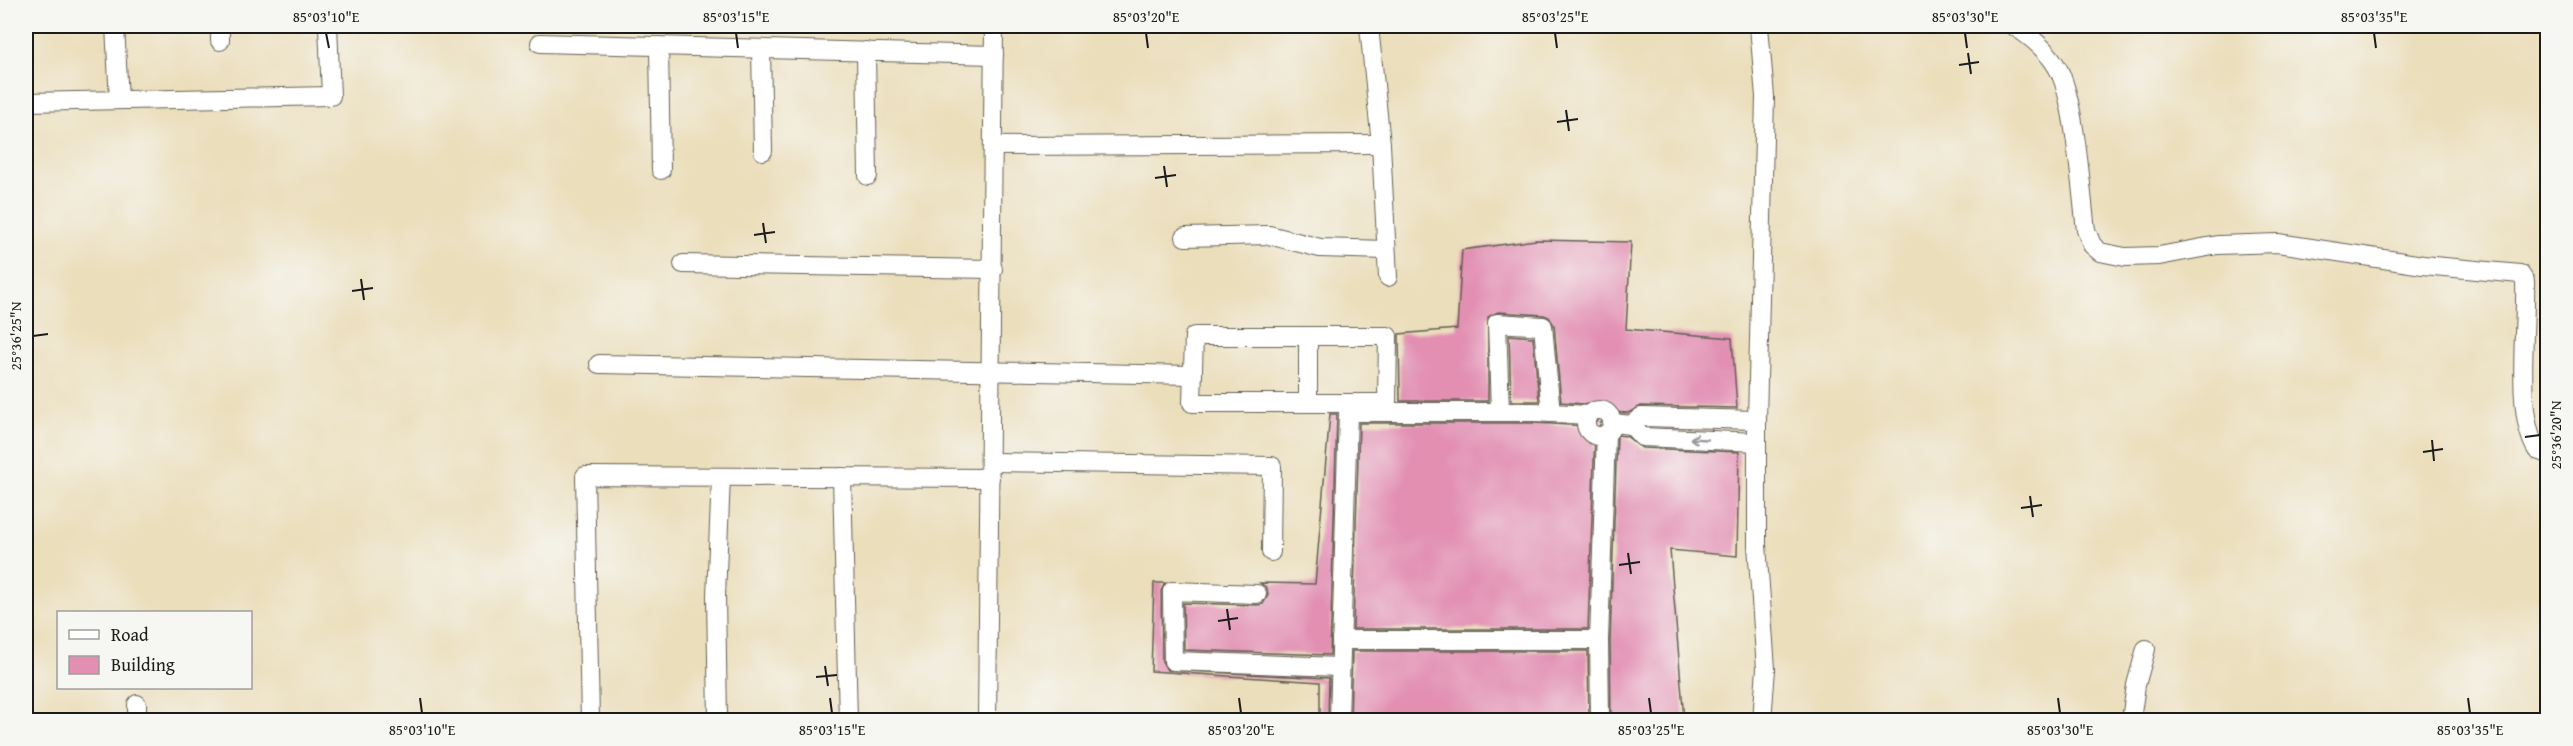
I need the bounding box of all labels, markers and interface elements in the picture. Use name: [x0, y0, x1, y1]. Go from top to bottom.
text: 85°03'10"E: [293, 6, 360, 27]
text: 85°03'15"E: [703, 6, 770, 27]
text: 85°03'20"E: [1113, 6, 1180, 27]
text: 85°03'25"E: [1522, 6, 1589, 27]
text: 85°03'30"E: [1932, 6, 1999, 27]
text: 85°03'35"E: [2341, 6, 2408, 27]
text: 25°36'25"N: [5, 301, 26, 370]
text: 25°36'20"N: [2545, 400, 2566, 469]
one-way arrow: [1689, 434, 1709, 445]
legend: [57, 611, 252, 689]
text: Road: [111, 621, 149, 648]
text: Building: [111, 651, 175, 678]
text: 85°03'10"E: [389, 719, 456, 740]
text: 85°03'15"E: [799, 719, 866, 740]
text: 85°03'20"E: [1208, 719, 1275, 740]
text: 85°03'25"E: [1618, 719, 1685, 740]
text: 85°03'30"E: [2027, 719, 2094, 740]
text: 85°03'35"E: [2437, 719, 2504, 740]

